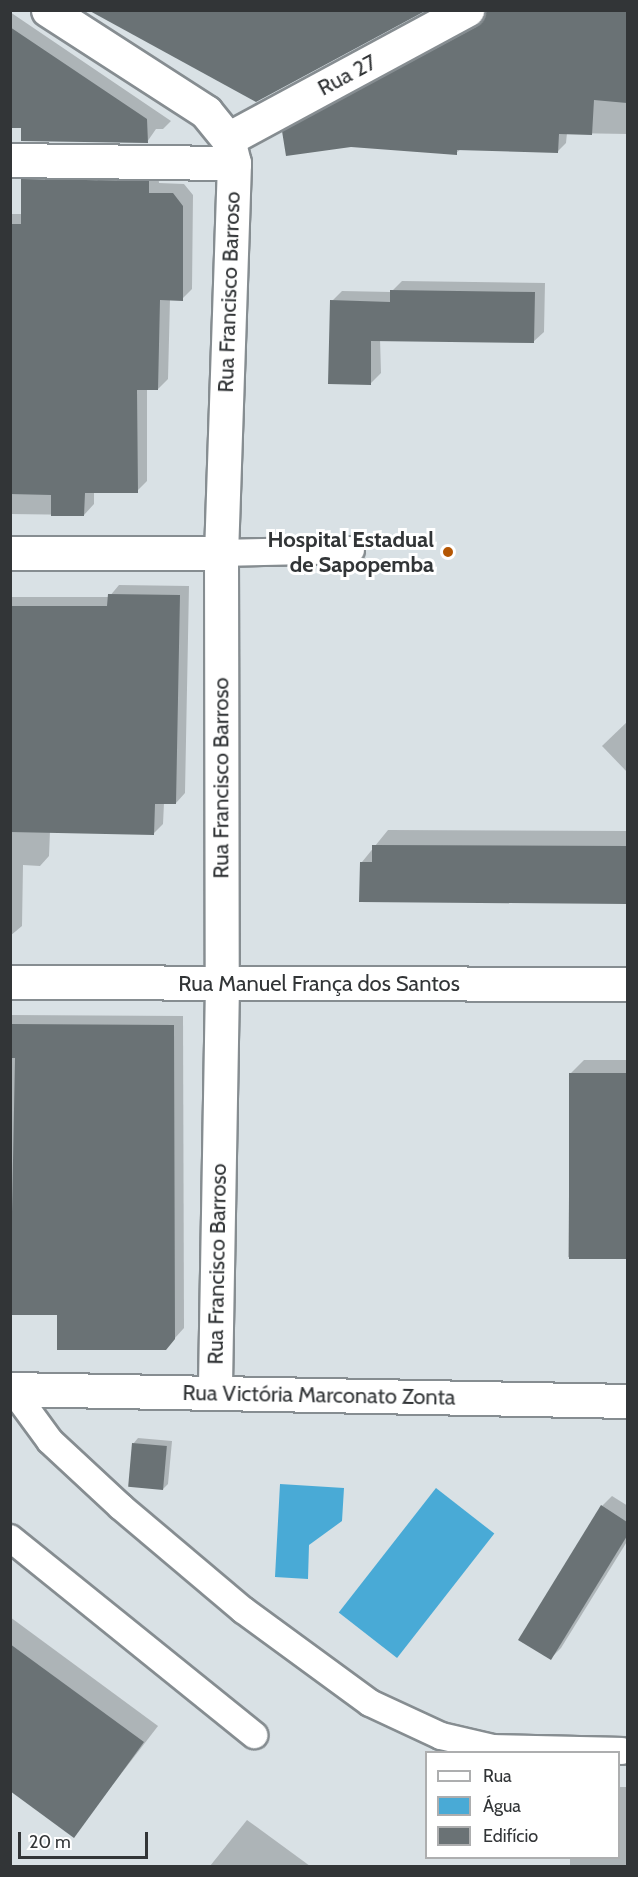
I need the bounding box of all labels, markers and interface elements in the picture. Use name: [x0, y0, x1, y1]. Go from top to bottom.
street label: Rua 27: [313, 49, 381, 101]
street label: Rua Francisco Barroso: [212, 191, 246, 393]
place label: Hospital Estadual de Sapopemba: [268, 526, 434, 578]
marker: Hospital Estadual de Sapopemba: [439, 543, 457, 561]
street label: Rua Francisco Barroso: [208, 677, 234, 879]
street label: Rua Manuel França dos Santos: [178, 971, 460, 997]
street label: Rua Francisco Barroso: [202, 1163, 232, 1365]
street label: Rua Victória Marconato Zonta: [182, 1379, 456, 1411]
legend: [425, 1751, 620, 1859]
text: Rua: [483, 1765, 512, 1787]
text: Água: [483, 1795, 521, 1817]
scale bar: [21, 1820, 152, 1858]
text: Edifício: [483, 1825, 538, 1847]
text: 20 m: [29, 1831, 71, 1853]

